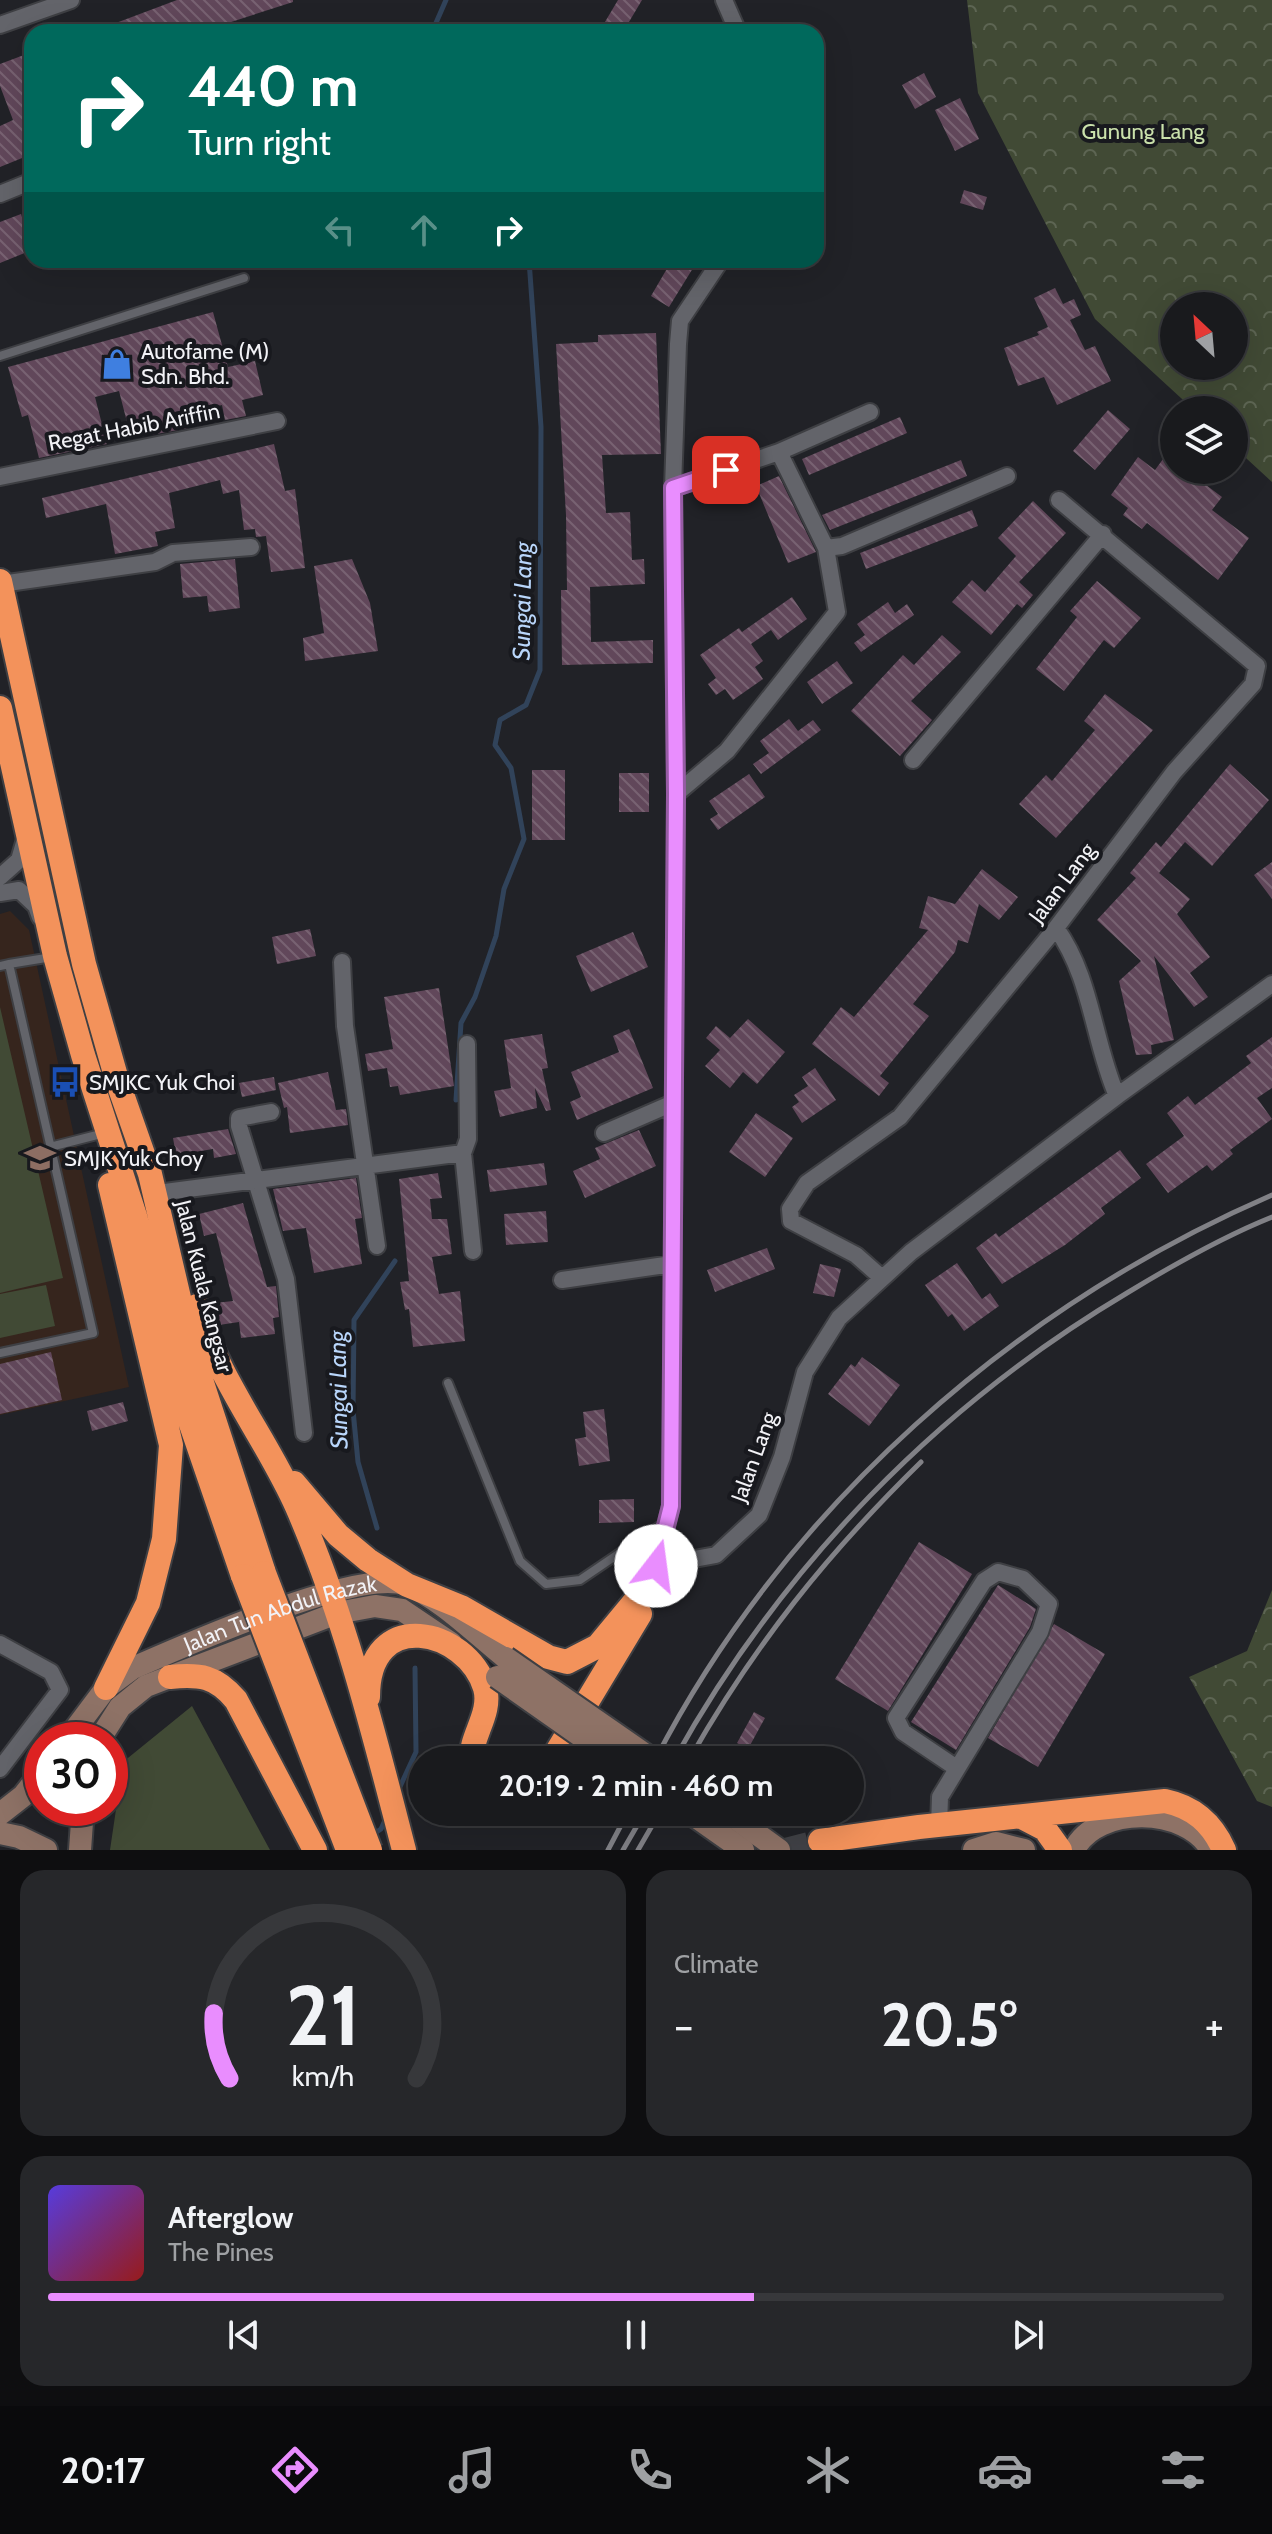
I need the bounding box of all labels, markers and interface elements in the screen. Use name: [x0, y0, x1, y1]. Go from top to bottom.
text: 440 m: [188, 52, 358, 120]
icon: right: [56, 56, 160, 160]
park label: Gunung Lang: [1081, 118, 1206, 145]
text: Turn right: [188, 120, 331, 164]
icon: left: [318, 208, 362, 252]
icon: ahead: [402, 208, 446, 252]
icon: right: [486, 208, 530, 252]
north arrow: [1160, 292, 1248, 380]
map controls: [1160, 292, 1248, 484]
place label: Autofame (M) Sdn. Bhd.: [141, 338, 269, 390]
shop icon: Autofame (M) Sdn. Bhd.: [100, 347, 134, 381]
button: layers: [1160, 396, 1248, 484]
street label: Regat Habib Ariffin: [46, 397, 222, 457]
pin: [692, 436, 760, 504]
icon: arrive: [704, 448, 748, 492]
water label: Sungai Lang: [506, 541, 538, 661]
street label: Jalan Lang: [1022, 837, 1102, 929]
bus stop icon: SMJKC Yuk Choi: [48, 1065, 82, 1099]
place label: SMJKC Yuk Choi: [89, 1069, 235, 1096]
school or university icon: SMJK Yuk Choy: [23, 1141, 57, 1175]
place label: SMJK Yuk Choy: [64, 1145, 203, 1172]
street label: Jalan Kuala Kangsar: [169, 1196, 238, 1375]
water label: Sungai Lang: [322, 1330, 354, 1450]
street label: Jalan Lang: [725, 1407, 783, 1507]
position arrow: [614, 1524, 698, 1608]
street label: Jalan Tun Abdul Razak: [179, 1570, 378, 1658]
speed limit sign: 30: [24, 1722, 128, 1826]
text: 20:19 · 2 min · 460 m: [499, 1767, 773, 1804]
text: Climate: [674, 1948, 759, 1980]
text: 21: [286, 1965, 360, 2066]
text: 20.5°: [881, 1988, 1017, 2061]
text: −: [674, 1999, 693, 2052]
text: +: [1205, 1999, 1224, 2052]
text: km/h: [292, 2058, 354, 2093]
text: Afterglow: [168, 2199, 294, 2236]
text: The Pines: [168, 2236, 274, 2268]
icon: previous: [222, 2313, 266, 2357]
icon: pause: [614, 2313, 658, 2357]
icon: next: [1006, 2313, 1050, 2357]
icon: directions: [267, 2442, 323, 2498]
icon: music: [444, 2442, 500, 2498]
icon: phone: [622, 2442, 678, 2498]
icon: climate: [800, 2442, 856, 2498]
icon: car: [977, 2442, 1033, 2498]
icon: filters: [1155, 2442, 1211, 2498]
text: 20:17: [61, 2448, 145, 2492]

